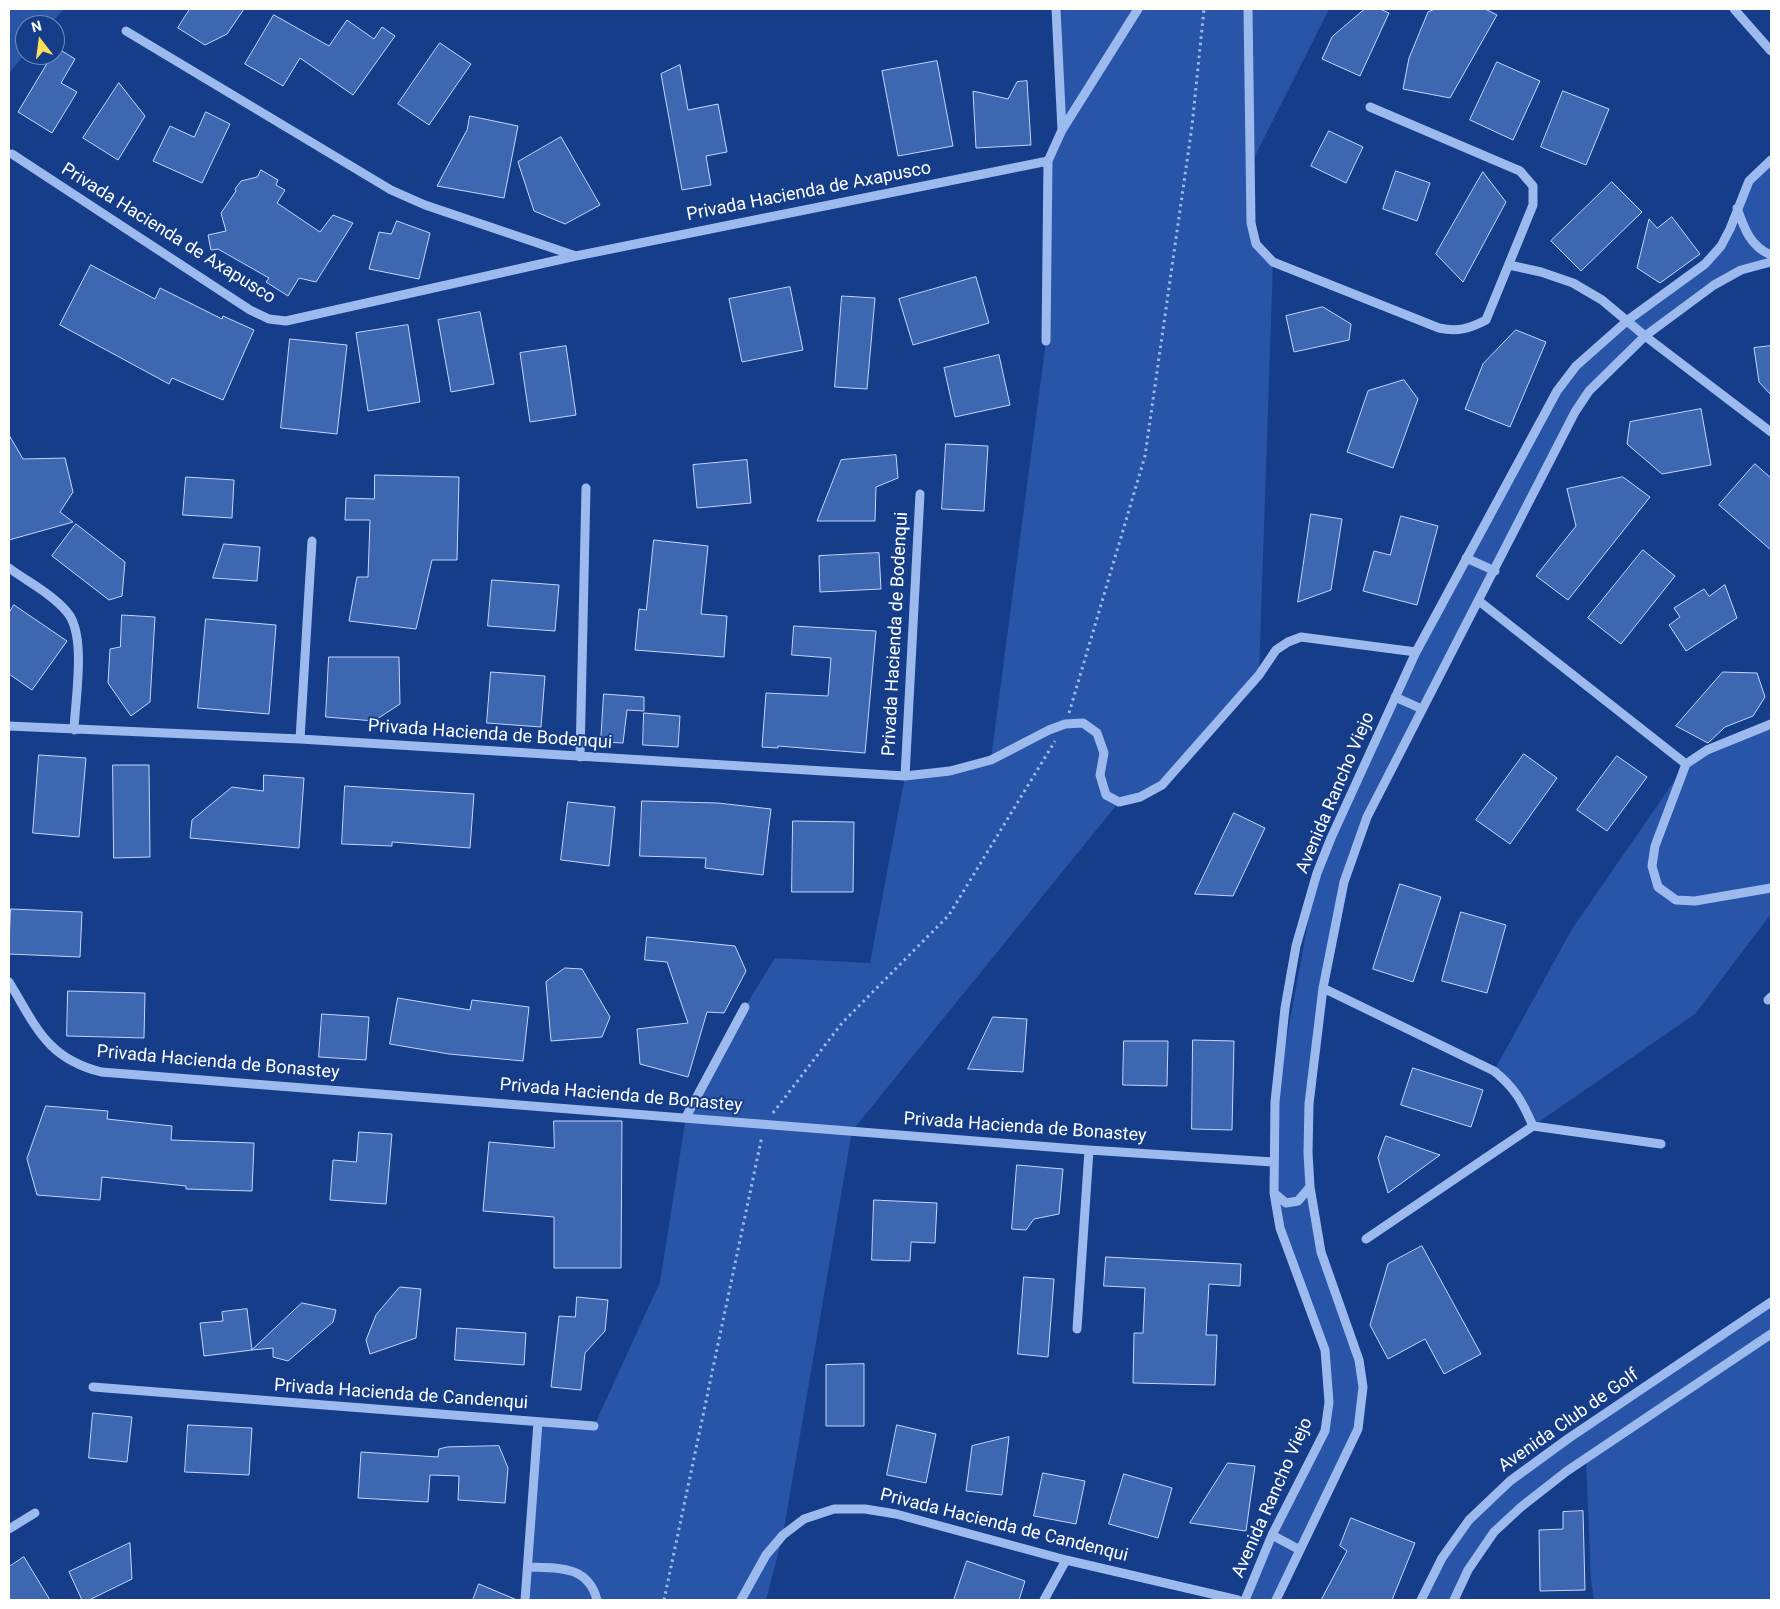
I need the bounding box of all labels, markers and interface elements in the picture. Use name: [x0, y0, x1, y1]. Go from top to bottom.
north arrow: [15, 15, 65, 65]
text: N: [30, 17, 43, 35]
street label: Privada Hacienda de Axapusco: [685, 158, 933, 226]
street label: Privada Hacienda de Axapusco: [57, 159, 279, 309]
street label: Privada Hacienda de Bodenqui: [879, 511, 913, 757]
street label: Avenida Rancho Viejo: [1292, 709, 1380, 877]
street label: Privada Hacienda de Bodenqui: [367, 716, 613, 754]
street label: Privada Hacienda de Bonastey: [96, 1042, 340, 1084]
street label: Privada Hacienda de Bonastey: [499, 1075, 743, 1117]
street label: Privada Hacienda de Bonastey: [903, 1109, 1147, 1147]
street label: Avenida Club de Golf: [1495, 1365, 1643, 1477]
street label: Privada Hacienda de Candenqui: [273, 1375, 529, 1415]
street label: Avenida Rancho Viejo: [1228, 1415, 1318, 1581]
street label: Privada Hacienda de Candenqui: [878, 1485, 1130, 1567]

